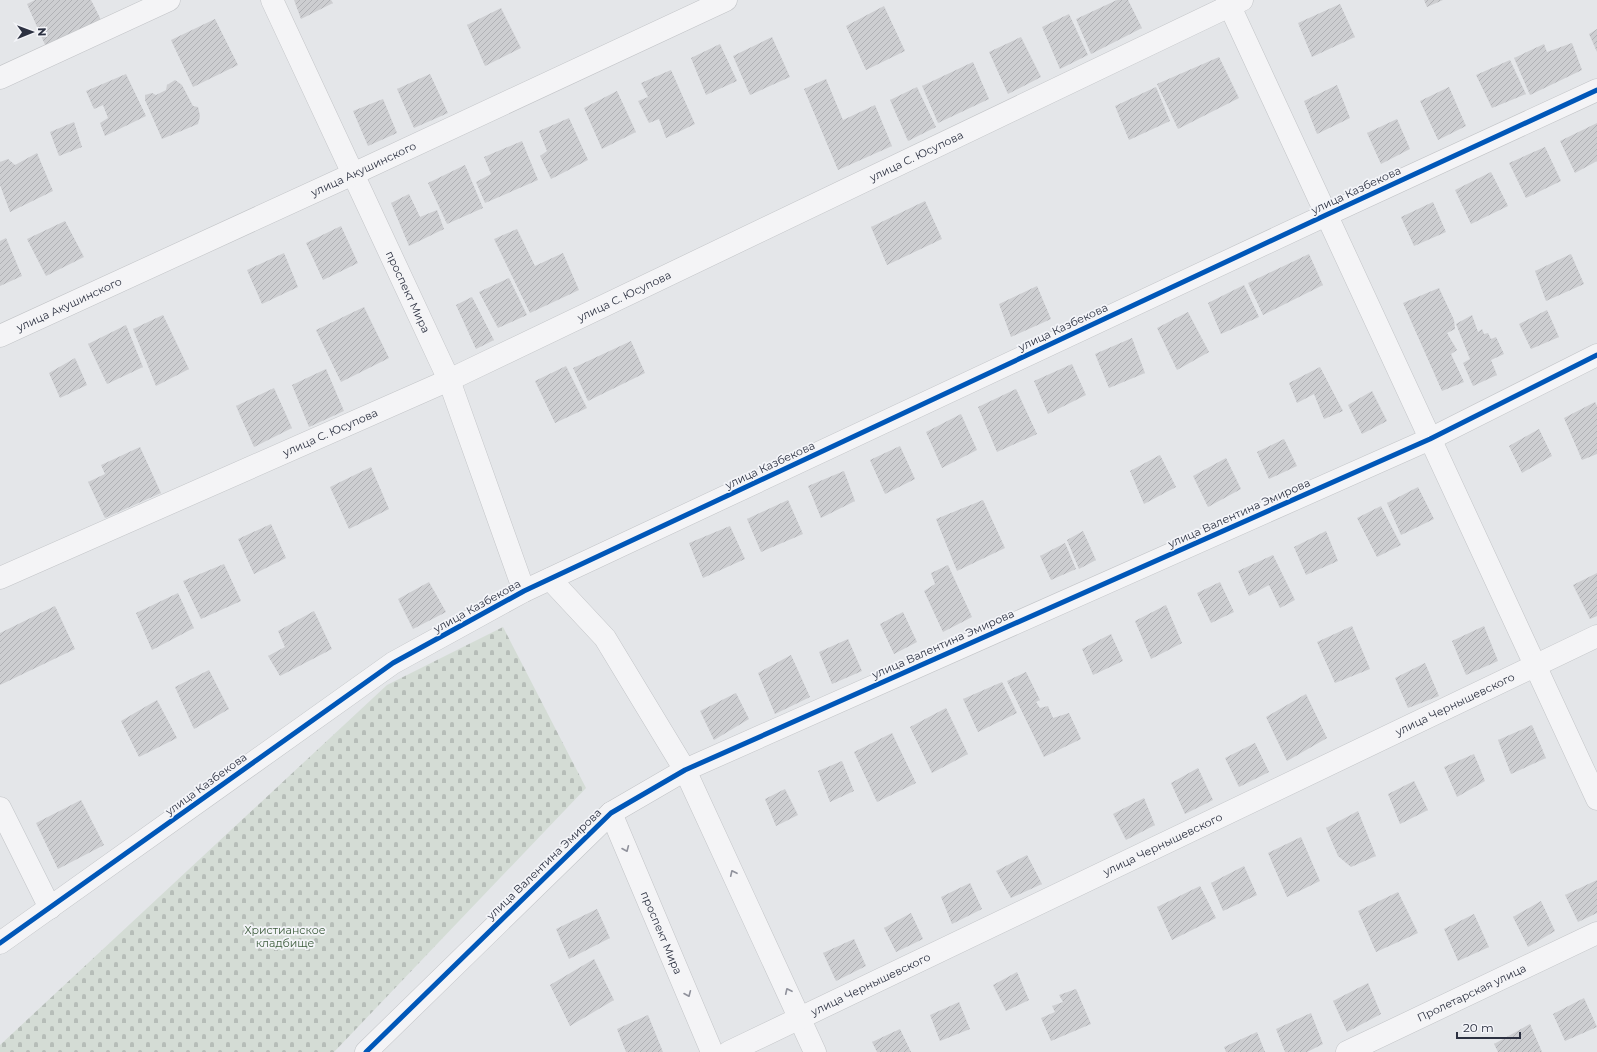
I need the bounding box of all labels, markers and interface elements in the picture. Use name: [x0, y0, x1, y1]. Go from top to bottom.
north arrow: [12, 12, 52, 52]
text: N: [35, 27, 49, 36]
street label: улица С. Юсупова: [866, 128, 966, 185]
street label: улица Акушинского: [308, 139, 418, 200]
street label: улица Казбекова: [1308, 163, 1403, 217]
street label: проспект Мира: [383, 249, 433, 335]
street label: улица С. Юсупова: [574, 268, 673, 325]
street label: улица Акушинского: [13, 274, 124, 335]
street label: улица Казбекова: [1015, 300, 1110, 354]
street label: улица С. Юсупова: [280, 405, 380, 460]
street label: улица Казбекова: [722, 438, 817, 492]
street label: улица Валентина Эмирова: [1165, 475, 1312, 551]
street label: улица Казбекова: [430, 576, 523, 636]
street label: улица Валентина Эмирова: [869, 606, 1016, 682]
street label: улица Чернышевского: [1392, 670, 1517, 739]
street label: улица Казбекова: [162, 750, 250, 819]
street label: улица Валентина Эмирова: [483, 805, 604, 923]
street label: улица Чернышевского: [1100, 810, 1225, 879]
one-way arrow: [621, 844, 629, 852]
one-way arrow: [730, 870, 738, 877]
street label: проспект Мира: [638, 889, 685, 976]
park label: Христианское кладбище: [244, 923, 326, 950]
street label: улица Чернышевского: [808, 950, 933, 1019]
street label: Пролетарская улица: [1415, 961, 1528, 1025]
one-way arrow: [784, 988, 792, 995]
one-way arrow: [683, 991, 691, 998]
scale bar: [1457, 1014, 1520, 1040]
text: 20 m: [1463, 1020, 1494, 1035]

